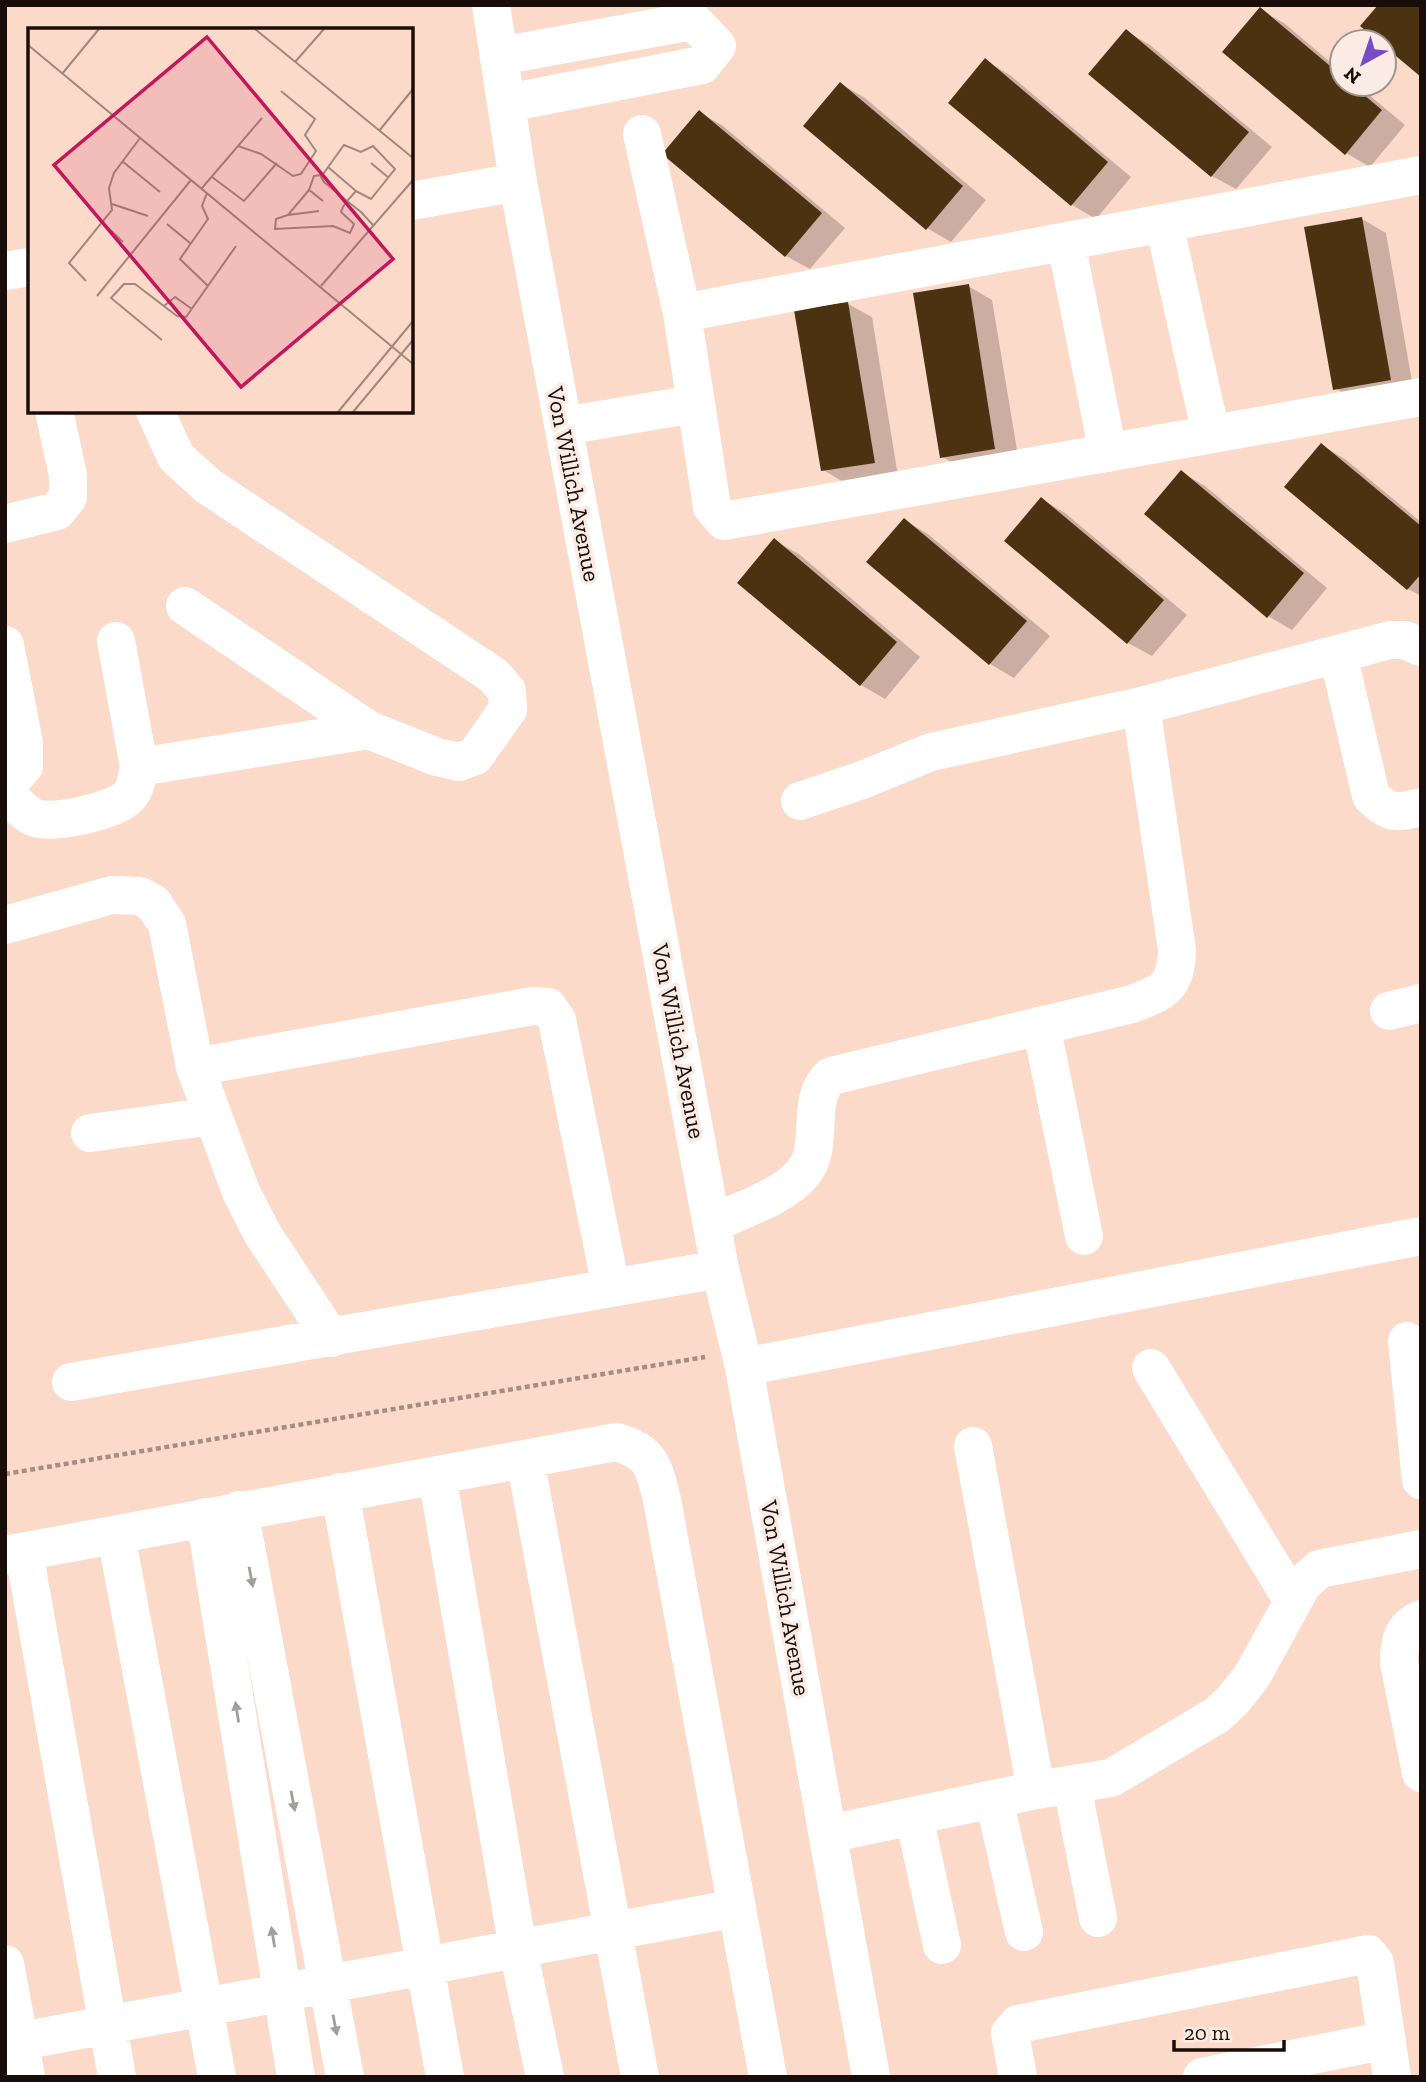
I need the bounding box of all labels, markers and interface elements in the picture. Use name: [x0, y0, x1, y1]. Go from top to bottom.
inset map: [28, 28, 413, 413]
north arrow: [1328, 28, 1398, 98]
text: N: [1339, 62, 1365, 89]
street label: Von Willich Avenue: [541, 383, 607, 584]
street label: Von Willich Avenue: [646, 940, 712, 1141]
street label: Von Willich Avenue: [754, 1497, 817, 1698]
one-way arrow: [246, 1566, 257, 1588]
one-way arrow: [231, 1701, 242, 1723]
one-way arrow: [288, 1790, 299, 1812]
one-way arrow: [267, 1926, 278, 1948]
scale bar: [1174, 2008, 1284, 2052]
one-way arrow: [330, 2014, 341, 2036]
text: 20 m: [1184, 2020, 1230, 2045]

